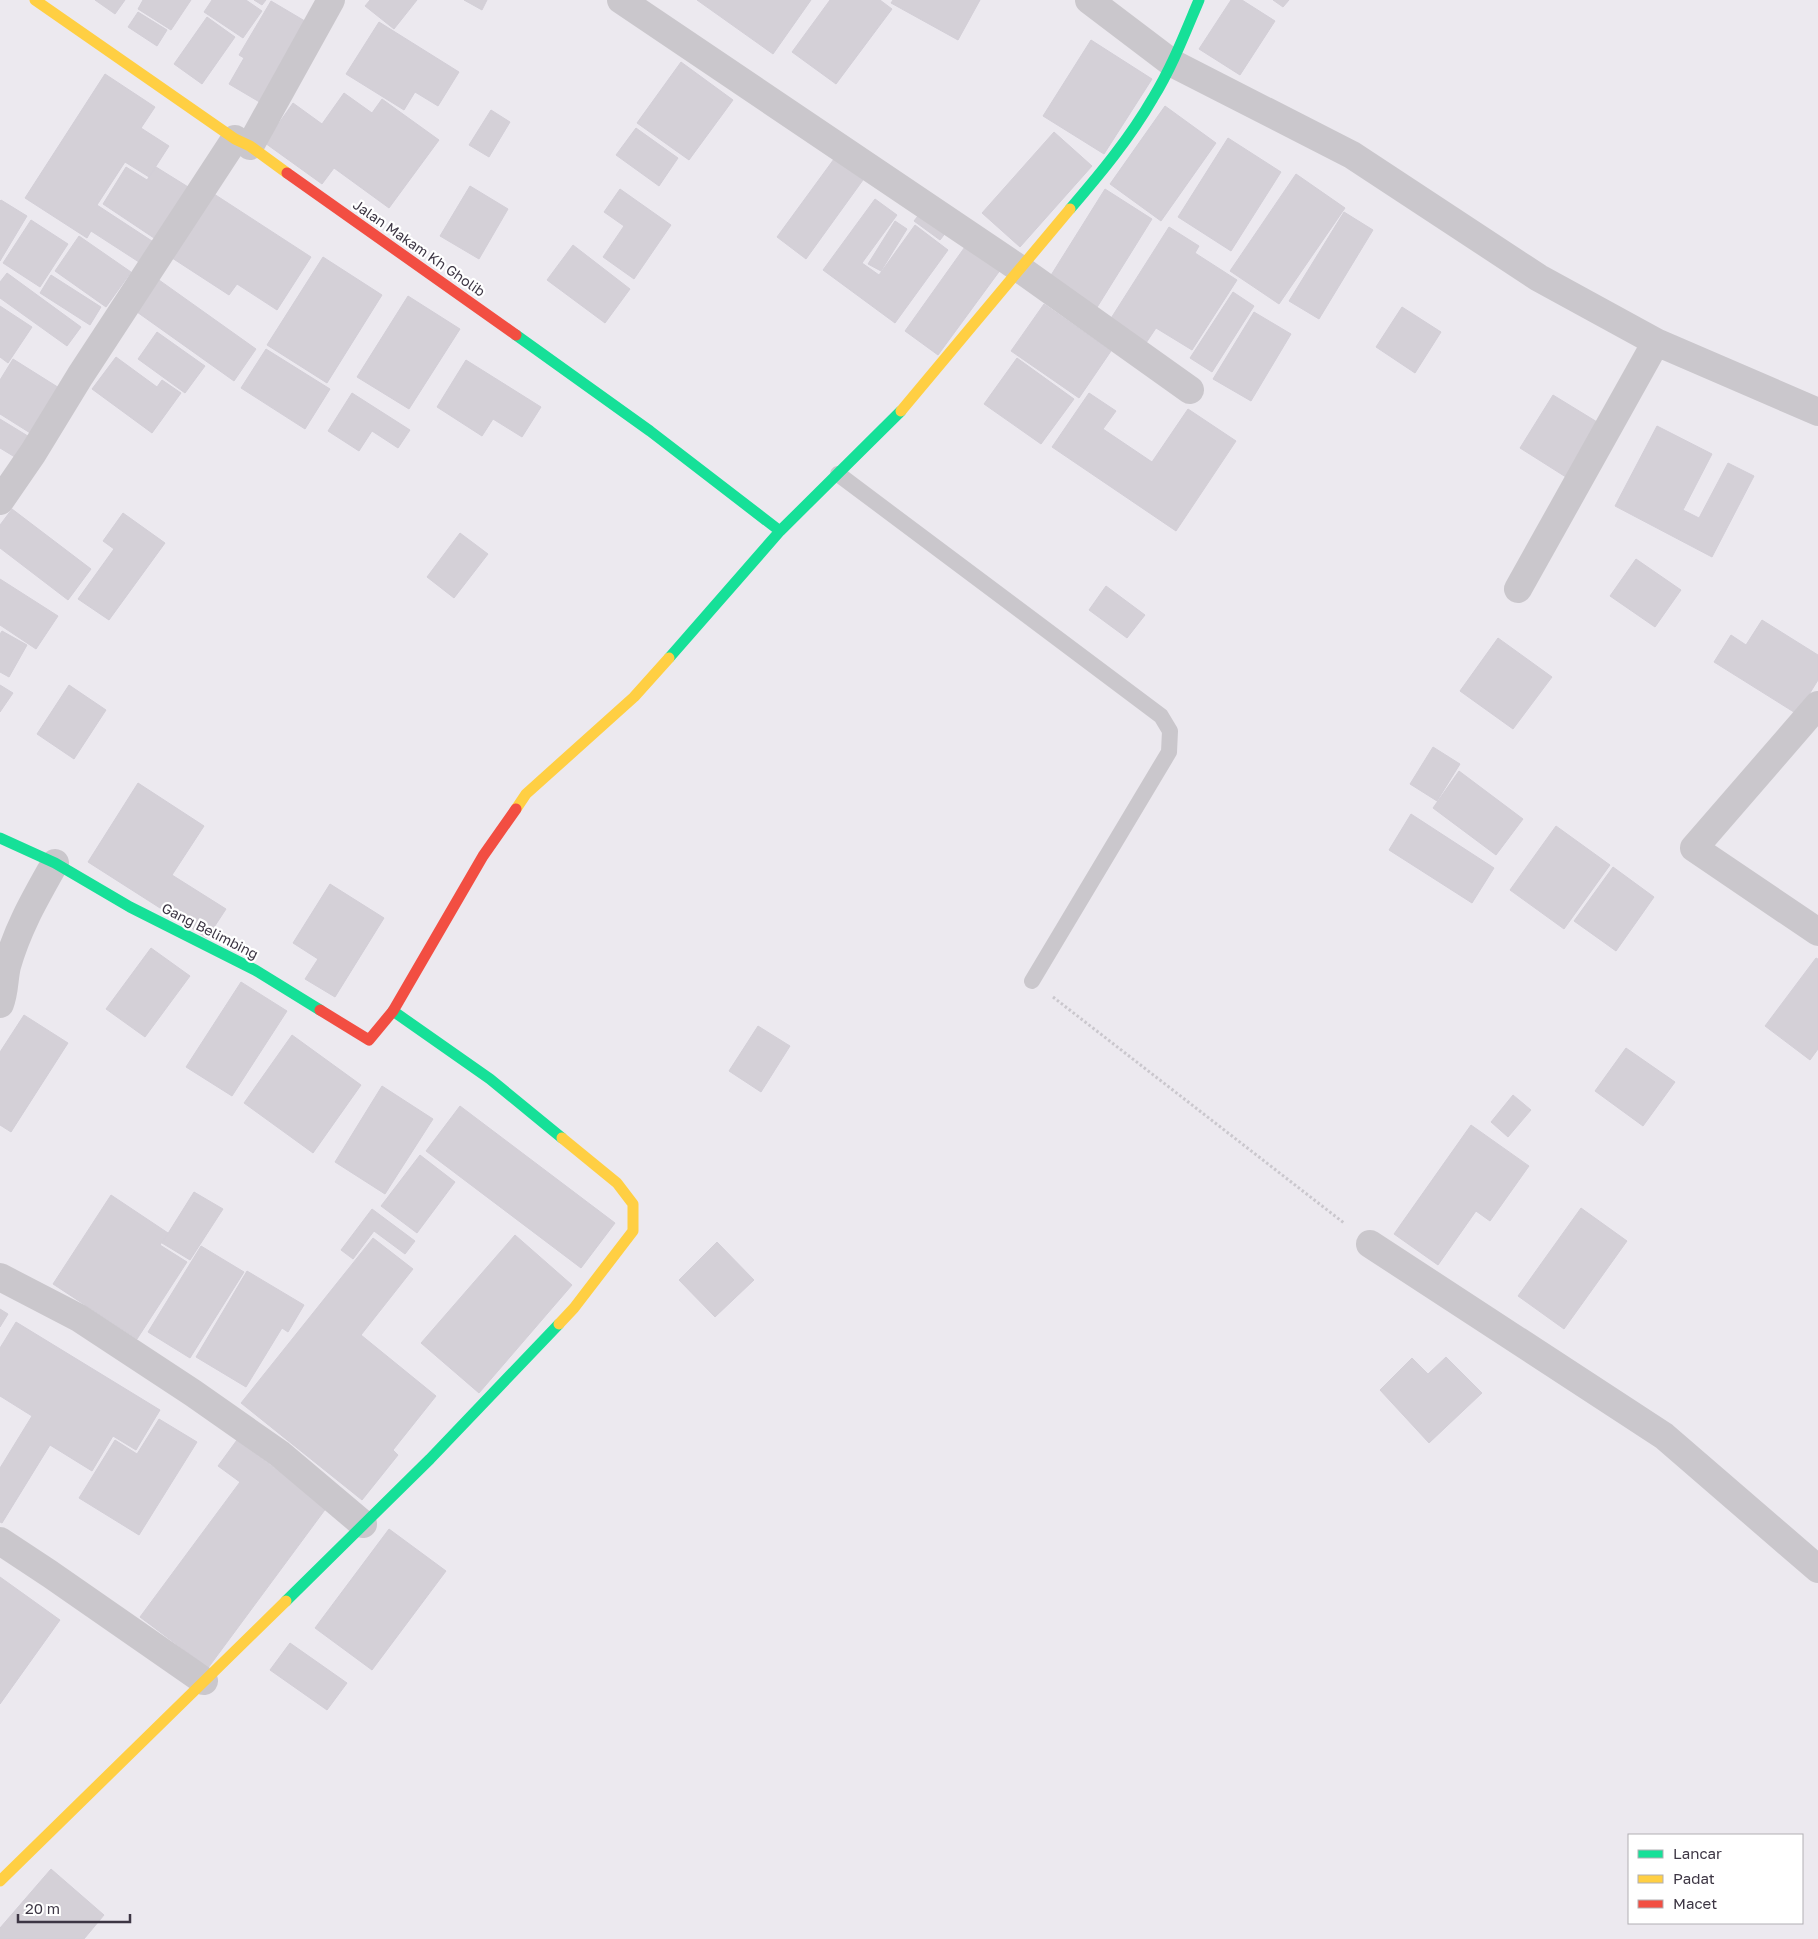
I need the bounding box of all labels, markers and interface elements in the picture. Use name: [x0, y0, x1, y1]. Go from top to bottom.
street label: Jalan Makam Kh Gholib: [350, 196, 489, 300]
street label: Gang Belimbing: [159, 899, 261, 962]
legend: [1628, 1834, 1803, 1924]
text: Lancar: [1673, 1844, 1722, 1862]
text: Padat: [1673, 1869, 1715, 1887]
scale bar: [18, 1892, 130, 1924]
text: Macet: [1673, 1894, 1717, 1912]
text: 20 m: [25, 1899, 60, 1917]

